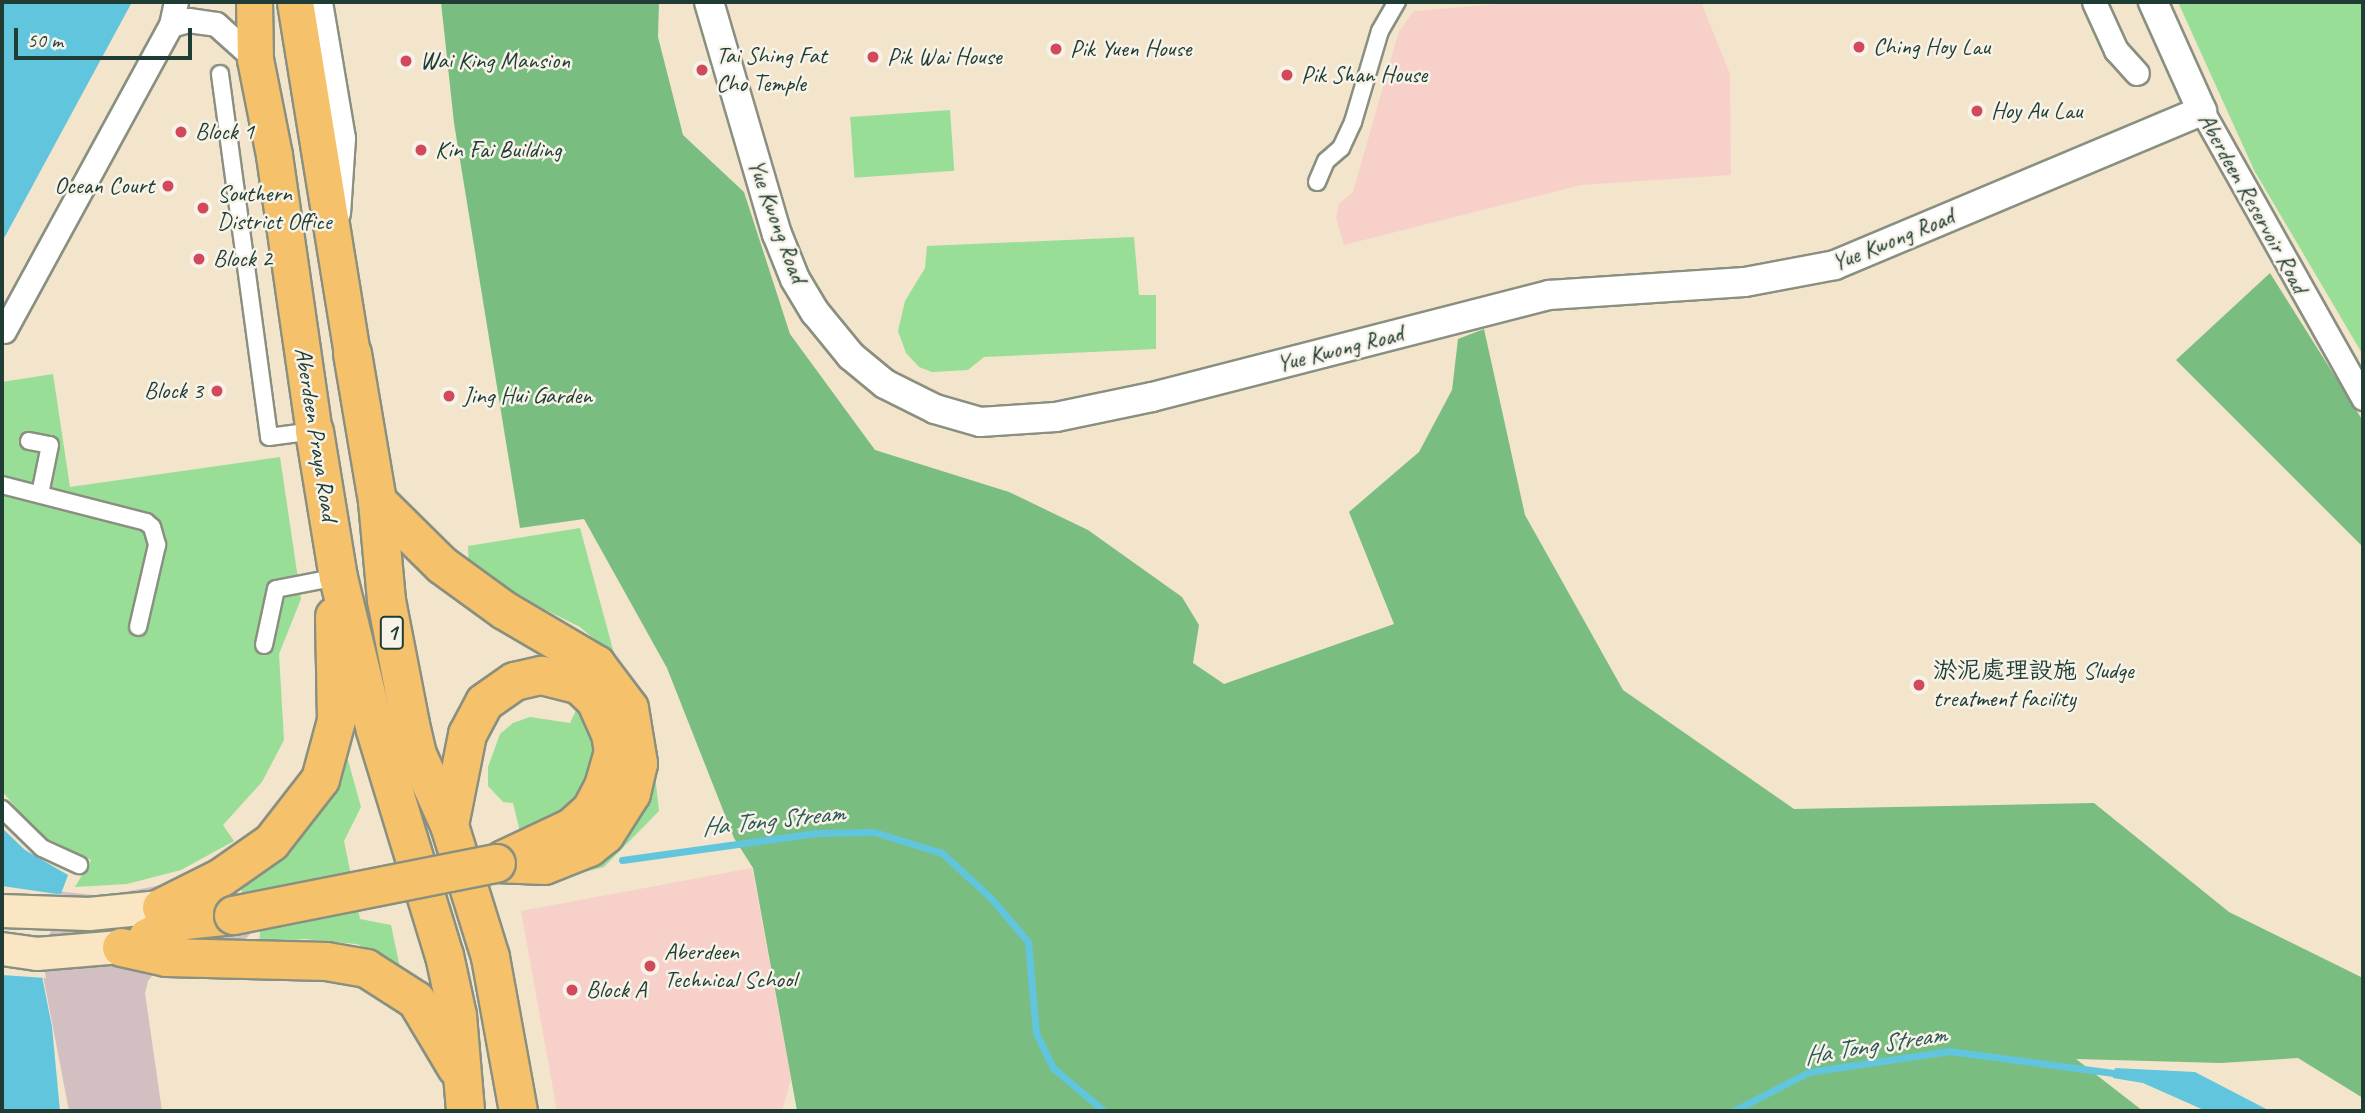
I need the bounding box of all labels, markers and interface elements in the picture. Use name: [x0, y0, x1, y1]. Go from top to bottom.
scale bar: [18, 14, 196, 58]
text: 50 m: [27, 27, 63, 53]
place label: Ching Hoy Lau: [1873, 33, 1990, 61]
place label: Pik Yuen House: [1070, 35, 1191, 63]
marker: Ching Hoy Lau: [1851, 39, 1867, 55]
marker: Pik Yuen House: [1048, 41, 1064, 57]
place label: Tai Shing Fat Cho Temple: [716, 42, 827, 98]
place label: Pik Wai House: [887, 43, 1002, 71]
place label: Wai King Mansion: [420, 47, 570, 75]
marker: Pik Wai House: [865, 49, 881, 65]
marker: Wai King Mansion: [398, 53, 414, 69]
place label: Pik Shan House: [1301, 61, 1429, 89]
marker: Tai Shing Fat Cho Temple: [694, 62, 710, 78]
marker: Pik Shan House: [1279, 67, 1295, 83]
place label: Hoy Au Lau: [1991, 97, 2083, 125]
marker: Hoy Au Lau: [1969, 103, 1985, 119]
street label: Aberdeen Reservoir Road: [2192, 108, 2314, 298]
place label: Block 1: [195, 118, 254, 146]
marker: Block 1: [173, 124, 189, 140]
place label: Kin Fai Building: [435, 136, 562, 164]
marker: Kin Fai Building: [413, 142, 429, 158]
street label: Yue Kwong Road: [741, 155, 813, 287]
place label: Ocean Court: [54, 172, 154, 200]
marker: Ocean Court: [160, 178, 176, 194]
place label: Southern District Office: [217, 180, 331, 236]
marker: Southern District Office: [195, 200, 211, 216]
street label: Yue Kwong Road: [1827, 202, 1959, 278]
place label: Block 2: [213, 245, 272, 273]
marker: Block 2: [191, 251, 207, 267]
street label: Yue Kwong Road: [1273, 319, 1407, 379]
street label: Aberdeen Praya Road: [288, 346, 344, 522]
place label: Block 3: [144, 377, 203, 405]
place label: Jing Hui Garden: [463, 382, 592, 410]
marker: Block 3: [209, 383, 225, 399]
marker: Jing Hui Garden: [441, 388, 457, 404]
road number: 1: [380, 614, 404, 652]
place label: 淤泥處理設施 Sludge treatment facility: [1933, 657, 2134, 713]
marker: 淤泥處理設施 Sludge treatment facility: [1911, 677, 1927, 693]
water label: Ha Tong Stream: [700, 797, 846, 843]
place label: Aberdeen Technical School: [664, 938, 795, 994]
marker: Aberdeen Technical School: [642, 958, 658, 974]
place label: Block A: [586, 976, 646, 1004]
marker: Block A: [564, 982, 580, 998]
water label: Ha Tong Stream: [1802, 1018, 1948, 1072]

